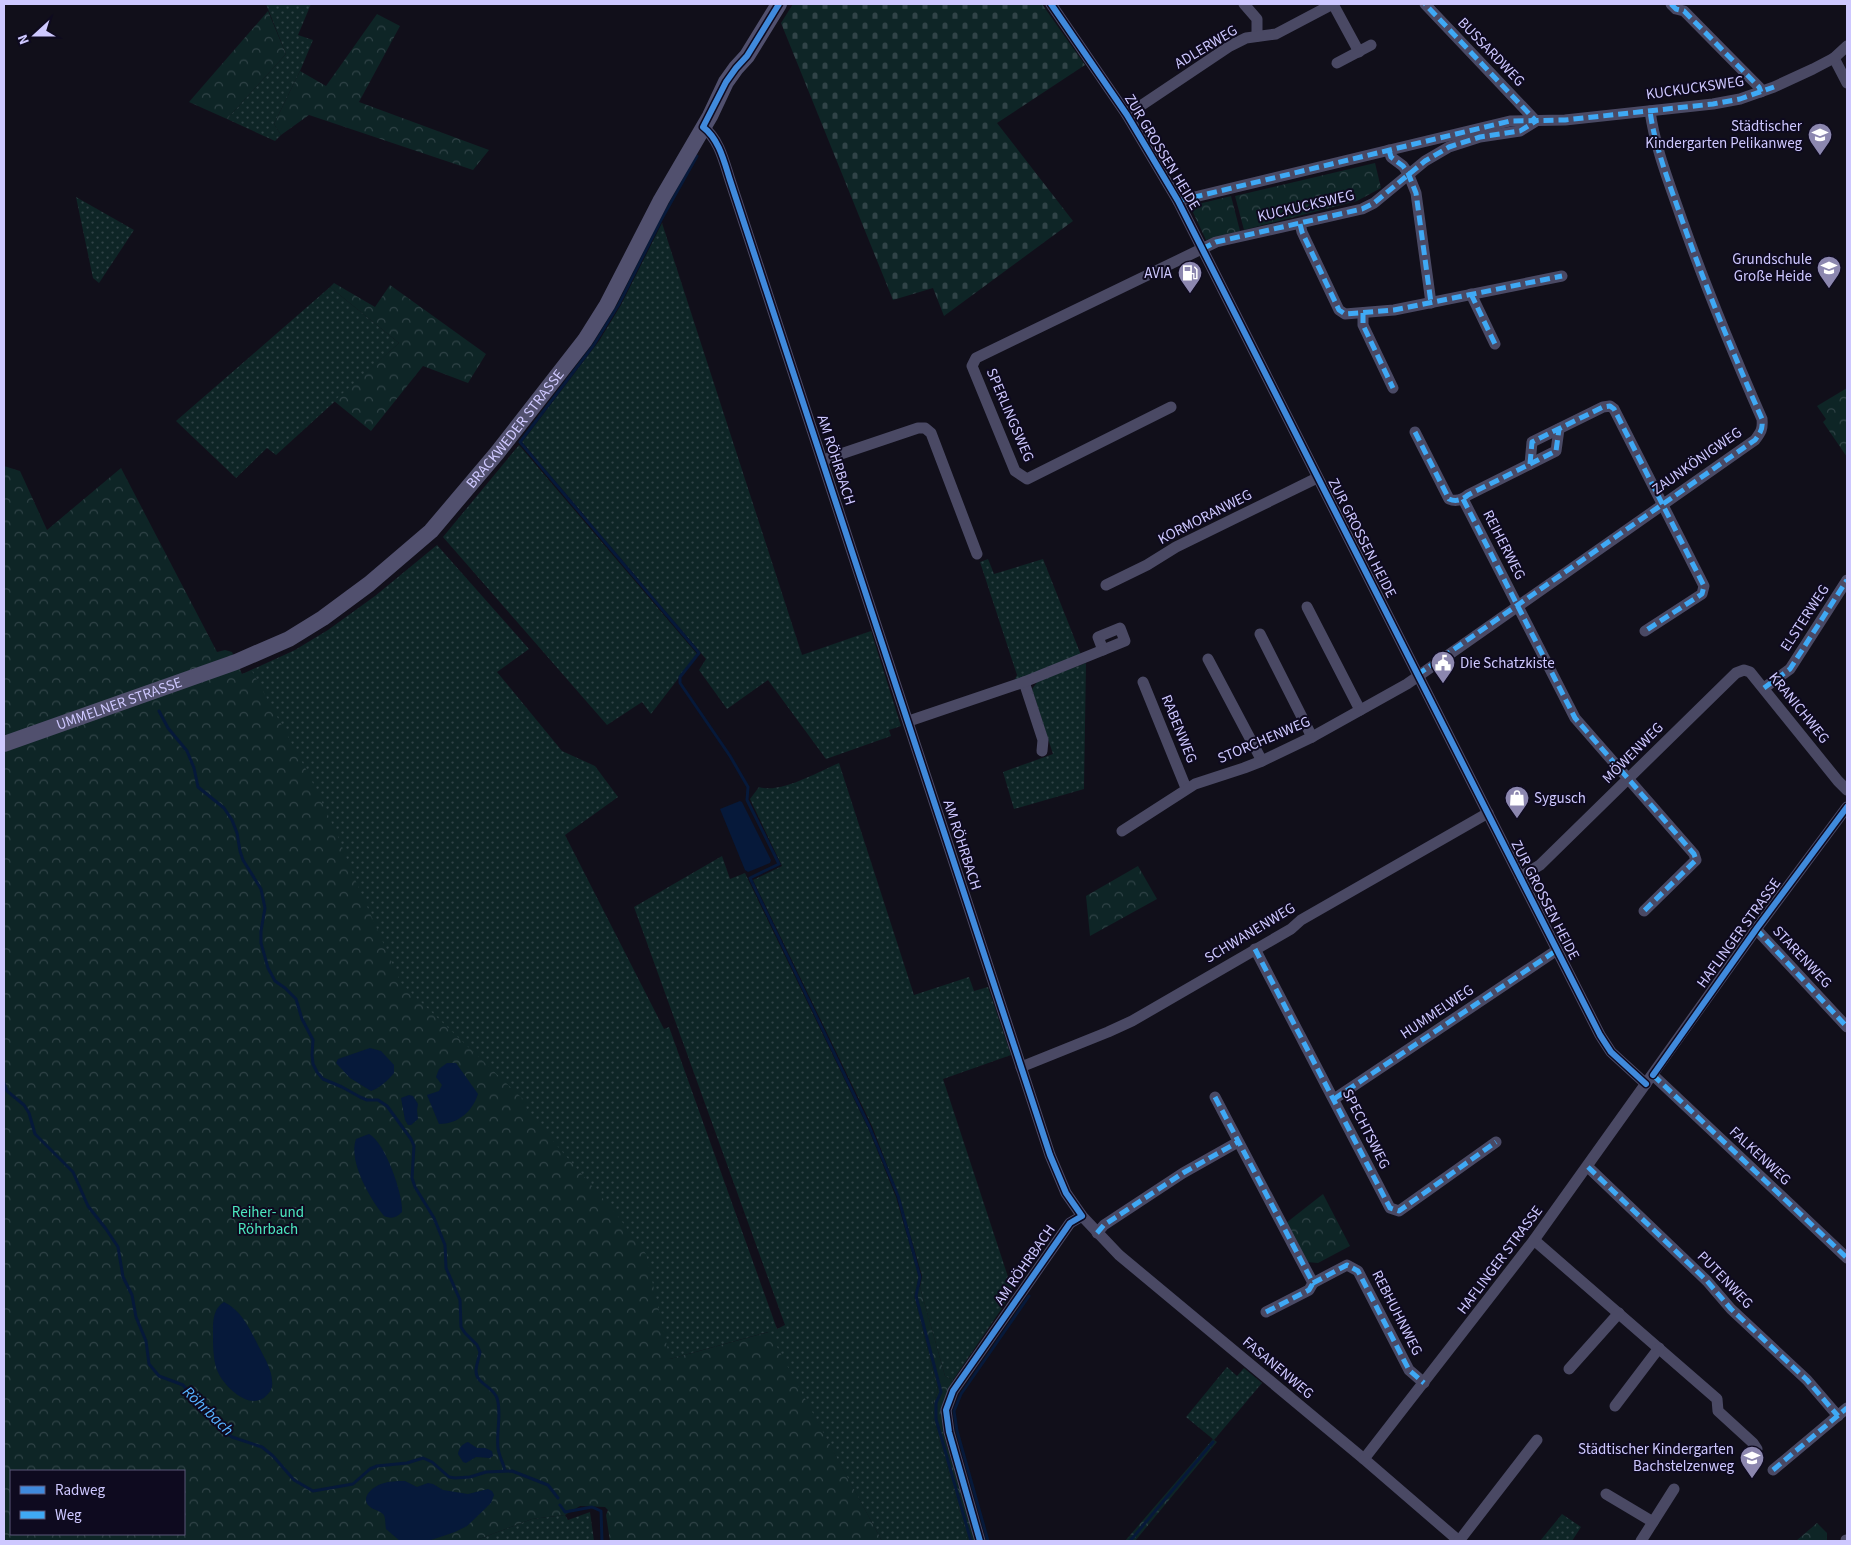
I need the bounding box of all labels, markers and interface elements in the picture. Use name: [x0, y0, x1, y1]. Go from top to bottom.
north arrow: [10, 10, 60, 60]
street label: BUSSARDWEG: [1453, 13, 1529, 91]
street label: ADLERWEG: [1171, 20, 1241, 74]
text: N: [13, 31, 35, 47]
street label: KUCKUCKSWEG: [1645, 71, 1745, 105]
street label: ZUR GROSSEN HEIDE: [1119, 90, 1205, 214]
place label: Städtischer Kindergarten Pelikanweg: [1645, 116, 1803, 154]
school or university icon: Städtischer Kindergarten Pelikanweg: [1807, 122, 1833, 156]
street label: KUCKUCKSWEG: [1255, 185, 1357, 227]
place label: Grundschule Große Heide: [1732, 249, 1812, 287]
school or university icon: Grundschule Große Heide: [1816, 255, 1842, 289]
fuel station icon: AVIA: [1177, 260, 1203, 294]
place label: AVIA: [1144, 263, 1173, 284]
street label: BRACKWEDER STRASSE: [461, 365, 569, 493]
street label: SPERLINGSWEG: [981, 365, 1039, 465]
street label: AM RÖHRBACH: [811, 412, 861, 508]
street label: ZAUNKÖNIGWEG: [1648, 422, 1746, 500]
street label: ZUR GROSSEN HEIDE: [1323, 474, 1401, 602]
street label: KORMORANWEG: [1154, 484, 1256, 550]
street label: REIHERWEG: [1477, 507, 1531, 583]
street label: ELSTERWEG: [1775, 580, 1835, 656]
public building icon: Die Schatzkiste: [1430, 650, 1456, 684]
place label: Die Schatzkiste: [1460, 653, 1555, 674]
street label: KRANICHWEG: [1764, 668, 1834, 748]
street label: UMMELNER STRASSE: [53, 671, 185, 735]
street label: RABENWEG: [1156, 692, 1202, 766]
street label: STORCHENWEG: [1214, 711, 1314, 769]
street label: MÖWENWEG: [1598, 718, 1668, 788]
shop icon: Sygusch: [1504, 785, 1530, 819]
place label: Sygusch: [1534, 788, 1586, 809]
street label: AM RÖHRBACH: [937, 797, 987, 893]
street label: ZUR GROSSEN HEIDE: [1506, 836, 1584, 964]
street label: HAFLINGER STRASSE: [1692, 874, 1786, 992]
street label: SCHWANENWEG: [1201, 898, 1299, 968]
street label: STARENWEG: [1768, 921, 1836, 993]
street label: HUMMELWEG: [1396, 980, 1478, 1044]
street label: SPECHTSWEG: [1337, 1085, 1395, 1173]
street label: FALKENWEG: [1724, 1122, 1796, 1190]
street label: HAFLINGER STRASSE: [1452, 1201, 1548, 1319]
park label: Reiher- und Röhrbach: [232, 1202, 304, 1240]
street label: AM RÖHRBACH: [989, 1220, 1061, 1310]
street label: PUTENWEG: [1692, 1247, 1758, 1313]
street label: REBHUHNWEG: [1366, 1267, 1428, 1359]
street label: FASANENWEG: [1238, 1332, 1318, 1404]
water label: Röhrbach: [178, 1381, 238, 1441]
place label: Städtischer Kindergarten Bachstelzenweg: [1578, 1439, 1734, 1477]
school or university icon: Städtischer Kindergarten Bachstelzenweg: [1739, 1445, 1765, 1479]
legend: [10, 1470, 185, 1535]
text: Radweg: [55, 1480, 105, 1501]
text: Weg: [55, 1505, 82, 1526]

